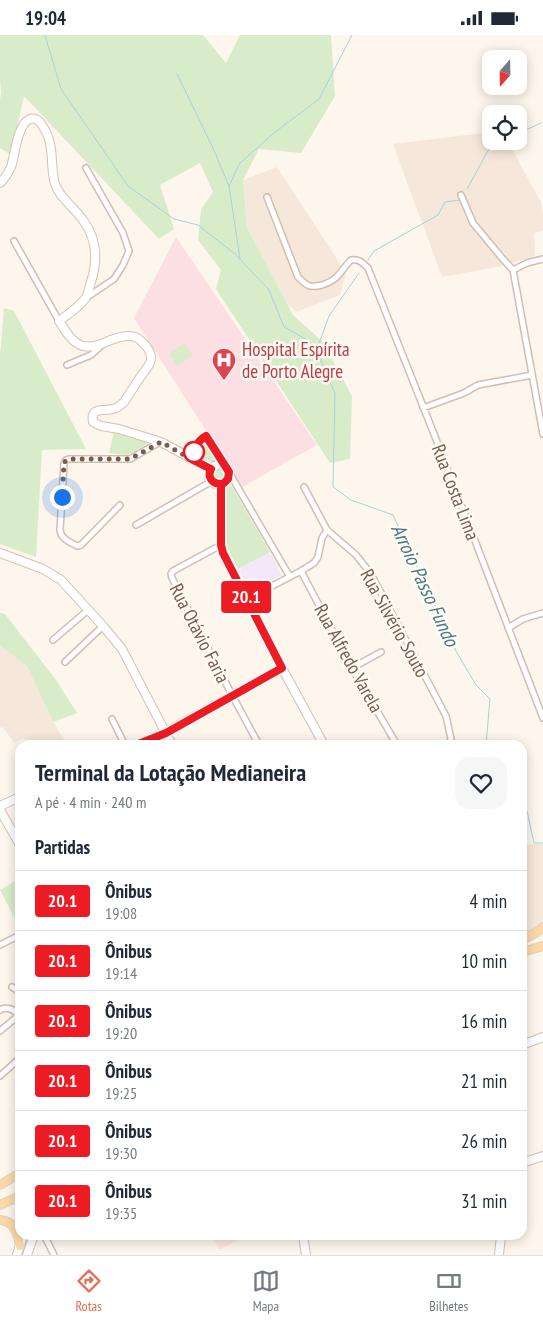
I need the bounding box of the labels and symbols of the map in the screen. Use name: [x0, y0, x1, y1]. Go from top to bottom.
north arrow: [482, 50, 528, 95]
place label: Hospital Espírita de Porto Alegre: [242, 337, 350, 383]
hospital icon: Hospital Espírita de Porto Alegre: [211, 347, 237, 381]
unlabelled marker: [183, 441, 205, 463]
street label: Rua Costa Lima: [427, 441, 485, 543]
your location: [50, 485, 75, 510]
water label: Arroio Passo Fundo: [385, 520, 465, 652]
street label: Rua Silvério Souto: [355, 565, 435, 681]
street label: Rua Otávio Faria: [165, 579, 235, 687]
line badge: 20.1: [211, 581, 281, 613]
street label: Rua Alfredo Varela: [309, 599, 389, 717]

